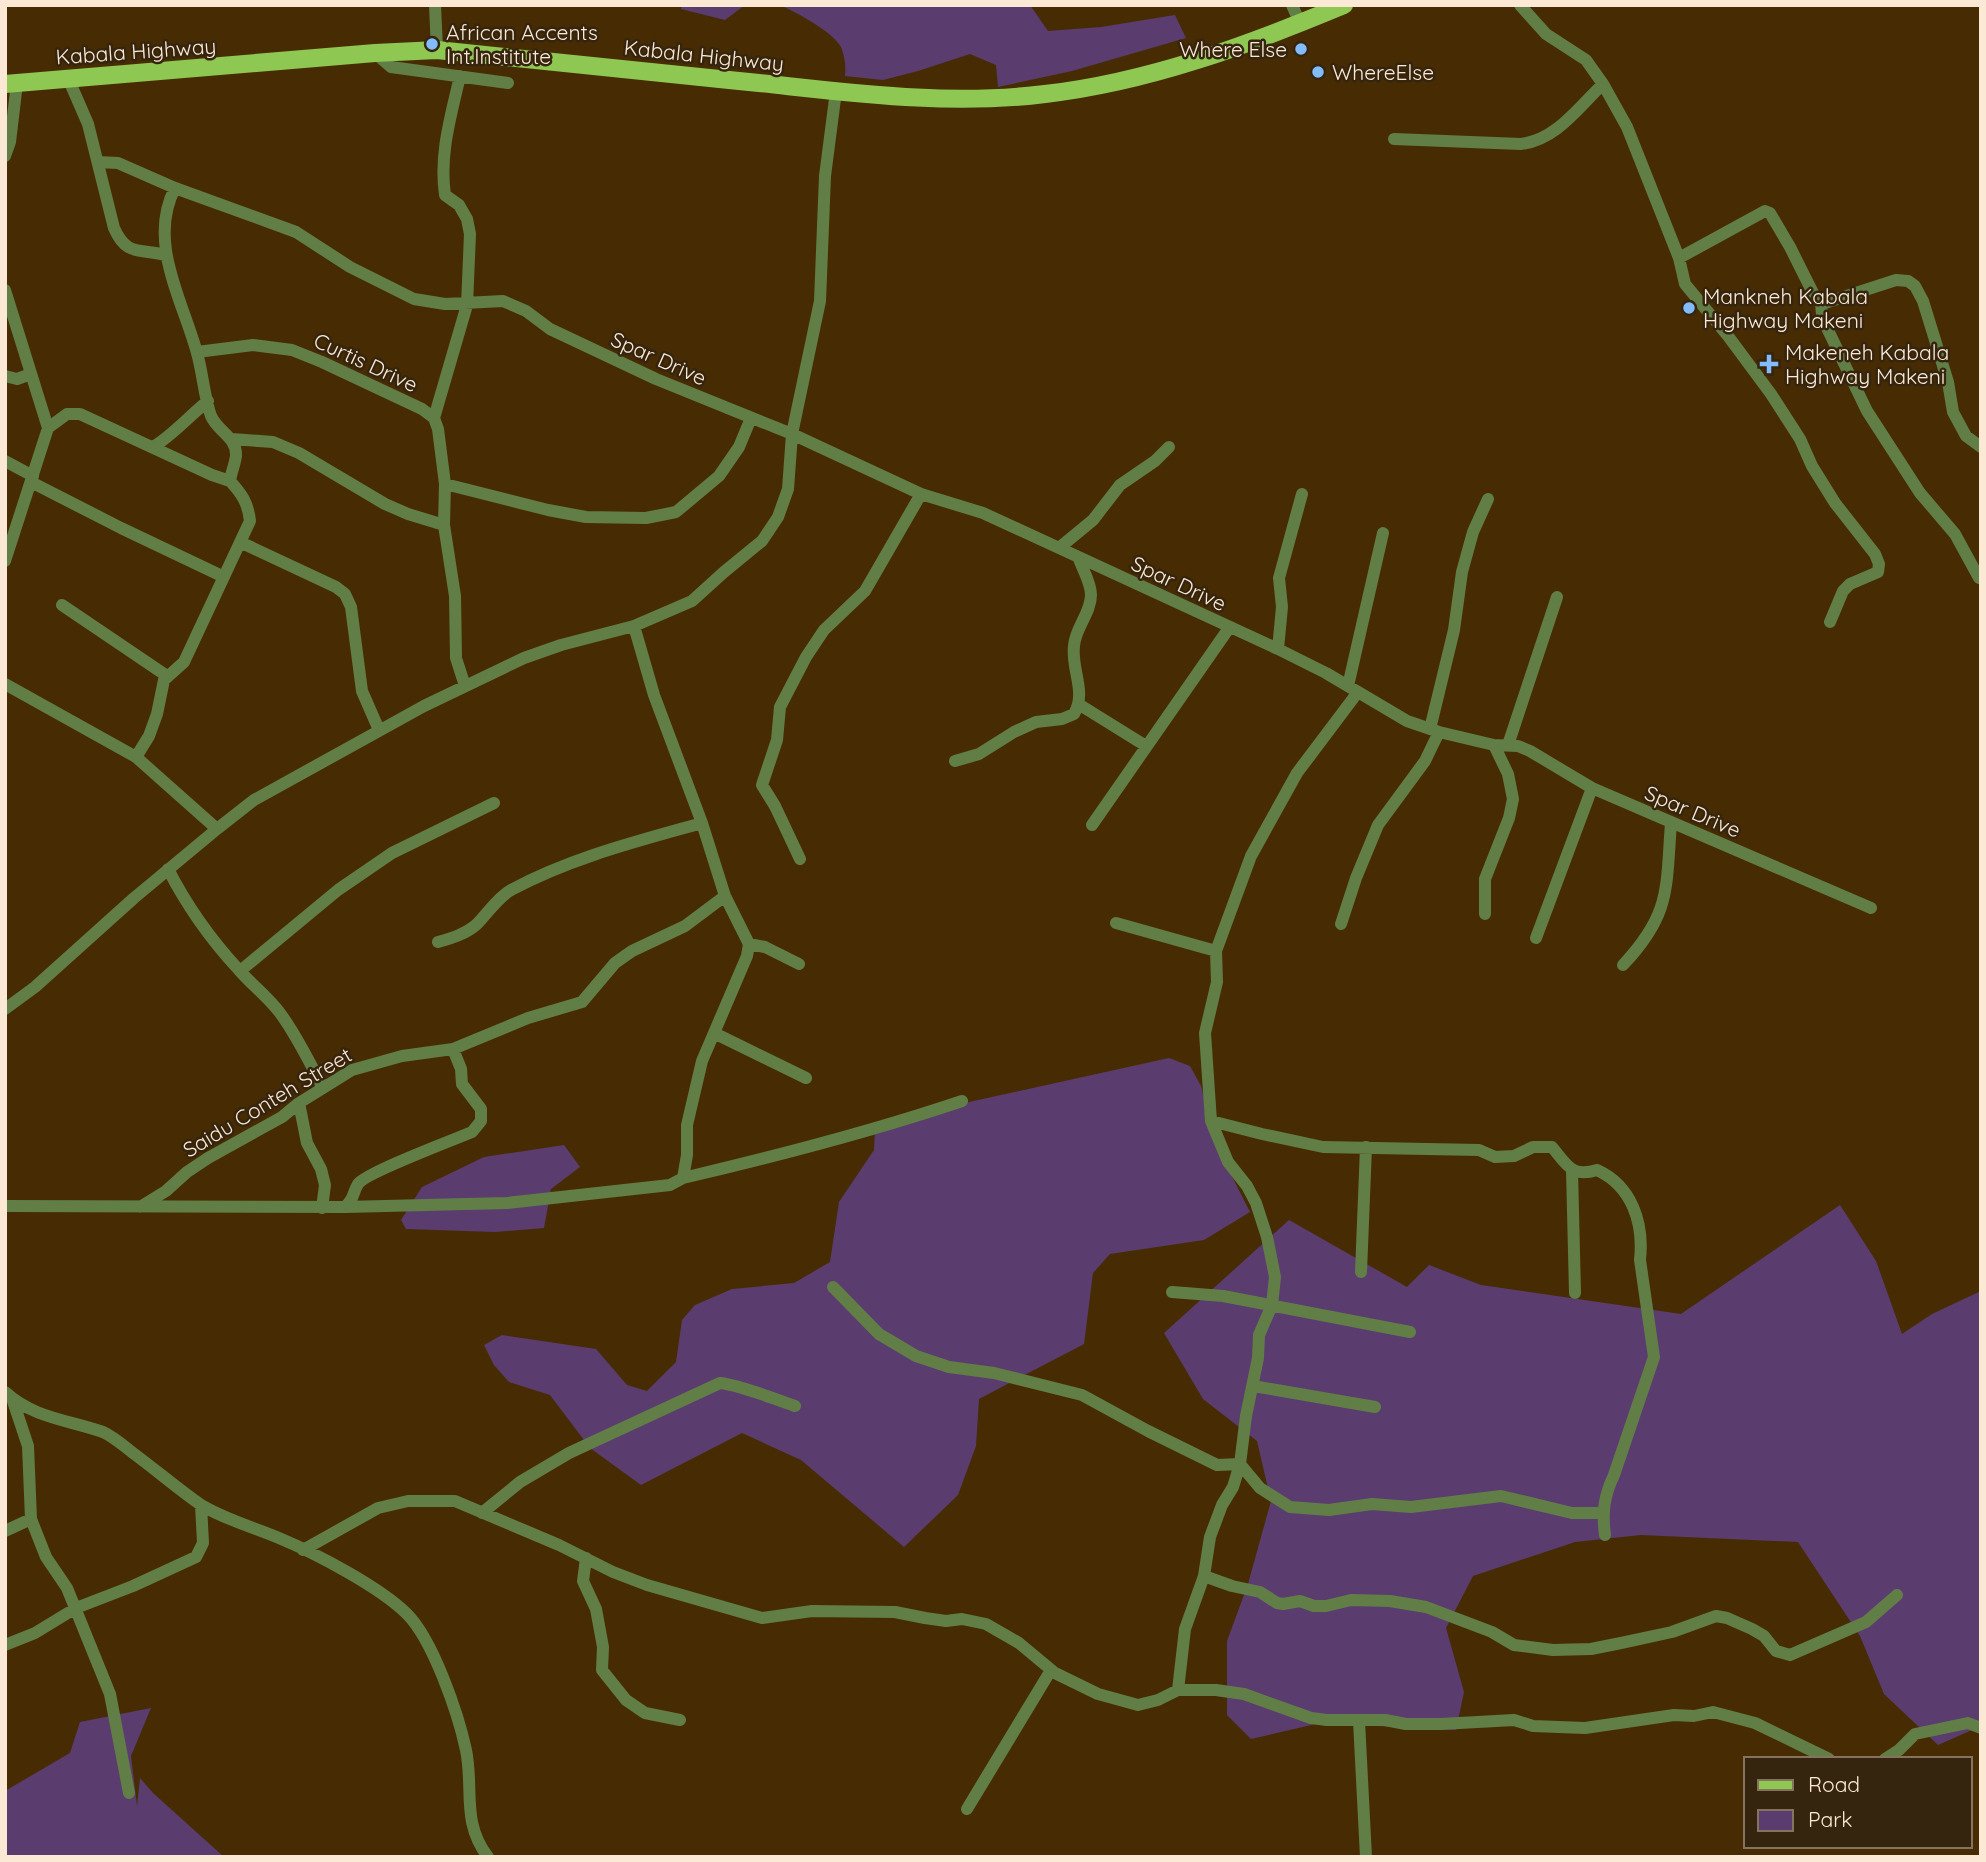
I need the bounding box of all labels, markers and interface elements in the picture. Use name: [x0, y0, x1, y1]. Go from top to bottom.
place label: African Accents Int.Institute: [446, 19, 598, 69]
street label: Kabala Highway: [55, 32, 217, 70]
street label: Kabala Highway: [623, 34, 785, 76]
marker: African Accents Int.Institute: [424, 36, 440, 52]
place label: Where Else: [1179, 36, 1287, 62]
marker: Where Else: [1293, 41, 1309, 57]
place label: WhereElse: [1332, 59, 1434, 85]
marker: WhereElse: [1310, 64, 1326, 80]
place label: Mankneh Kabala Highway Makeni: [1703, 283, 1868, 333]
marker: Mankneh Kabala Highway Makeni: [1681, 300, 1697, 316]
street label: Spar Drive: [607, 325, 711, 391]
street label: Curtis Drive: [310, 327, 422, 397]
place label: Makeneh Kabala Highway Makeni: [1785, 339, 1949, 389]
marker: Makeneh Kabala Highway Makeni: [1759, 354, 1779, 374]
street label: Spar Drive: [1127, 550, 1231, 616]
street label: Spar Drive: [1641, 779, 1745, 843]
street label: Saidu Conteh Street: [178, 1041, 356, 1163]
legend: [1744, 1757, 1972, 1848]
text: Road: [1808, 1771, 1860, 1797]
text: Park: [1808, 1806, 1852, 1832]

